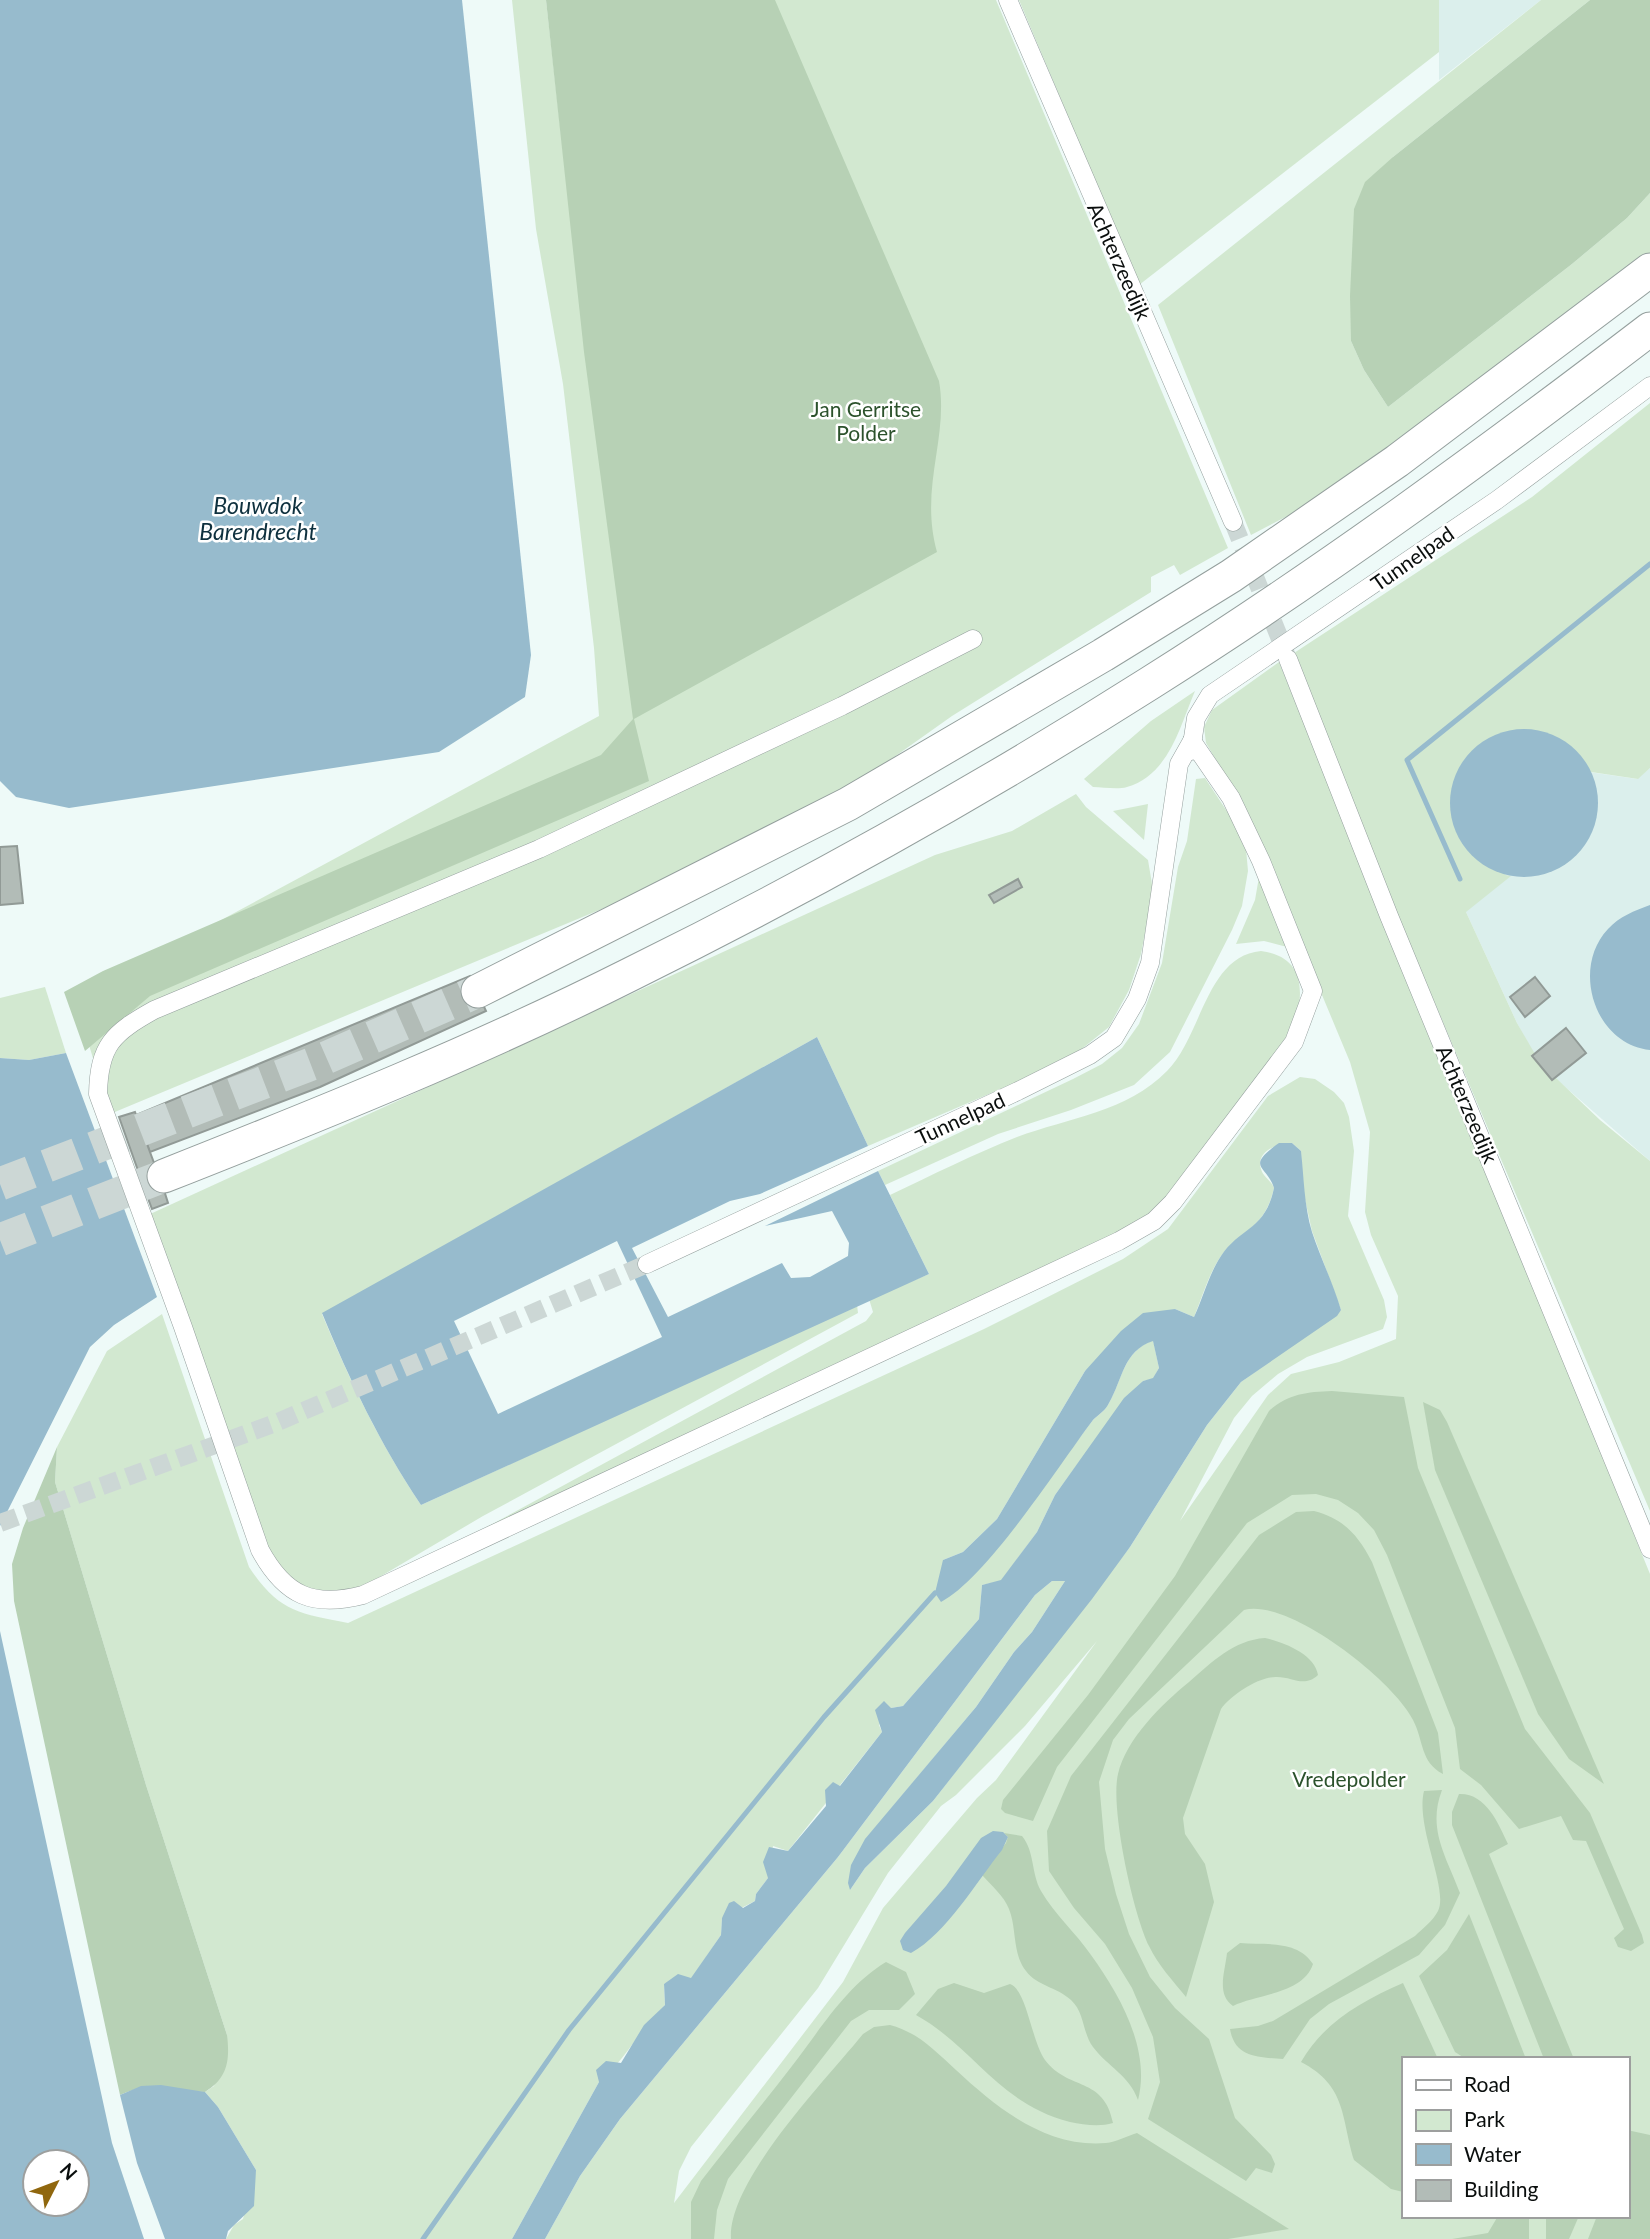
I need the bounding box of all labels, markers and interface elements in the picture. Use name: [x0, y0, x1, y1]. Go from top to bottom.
street label: Achterzeedijk: [1083, 198, 1157, 324]
park label: Jan Gerritse Polder: [811, 396, 921, 445]
water label: Bouwdok Barendrecht: [199, 491, 317, 545]
street label: Tunnelpad: [1366, 520, 1458, 596]
street label: Achterzeedijk: [1432, 1041, 1504, 1167]
street label: Tunnelpad: [911, 1087, 1009, 1149]
park label: Vredepolder: [1292, 1766, 1406, 1791]
legend: [1402, 2057, 1629, 2218]
text: Road: [1464, 2071, 1511, 2096]
text: Park: [1464, 2106, 1505, 2131]
text: Water: [1464, 2141, 1521, 2166]
north arrow: [21, 2148, 91, 2218]
text: N: [56, 2158, 82, 2184]
text: Building: [1464, 2176, 1539, 2201]

